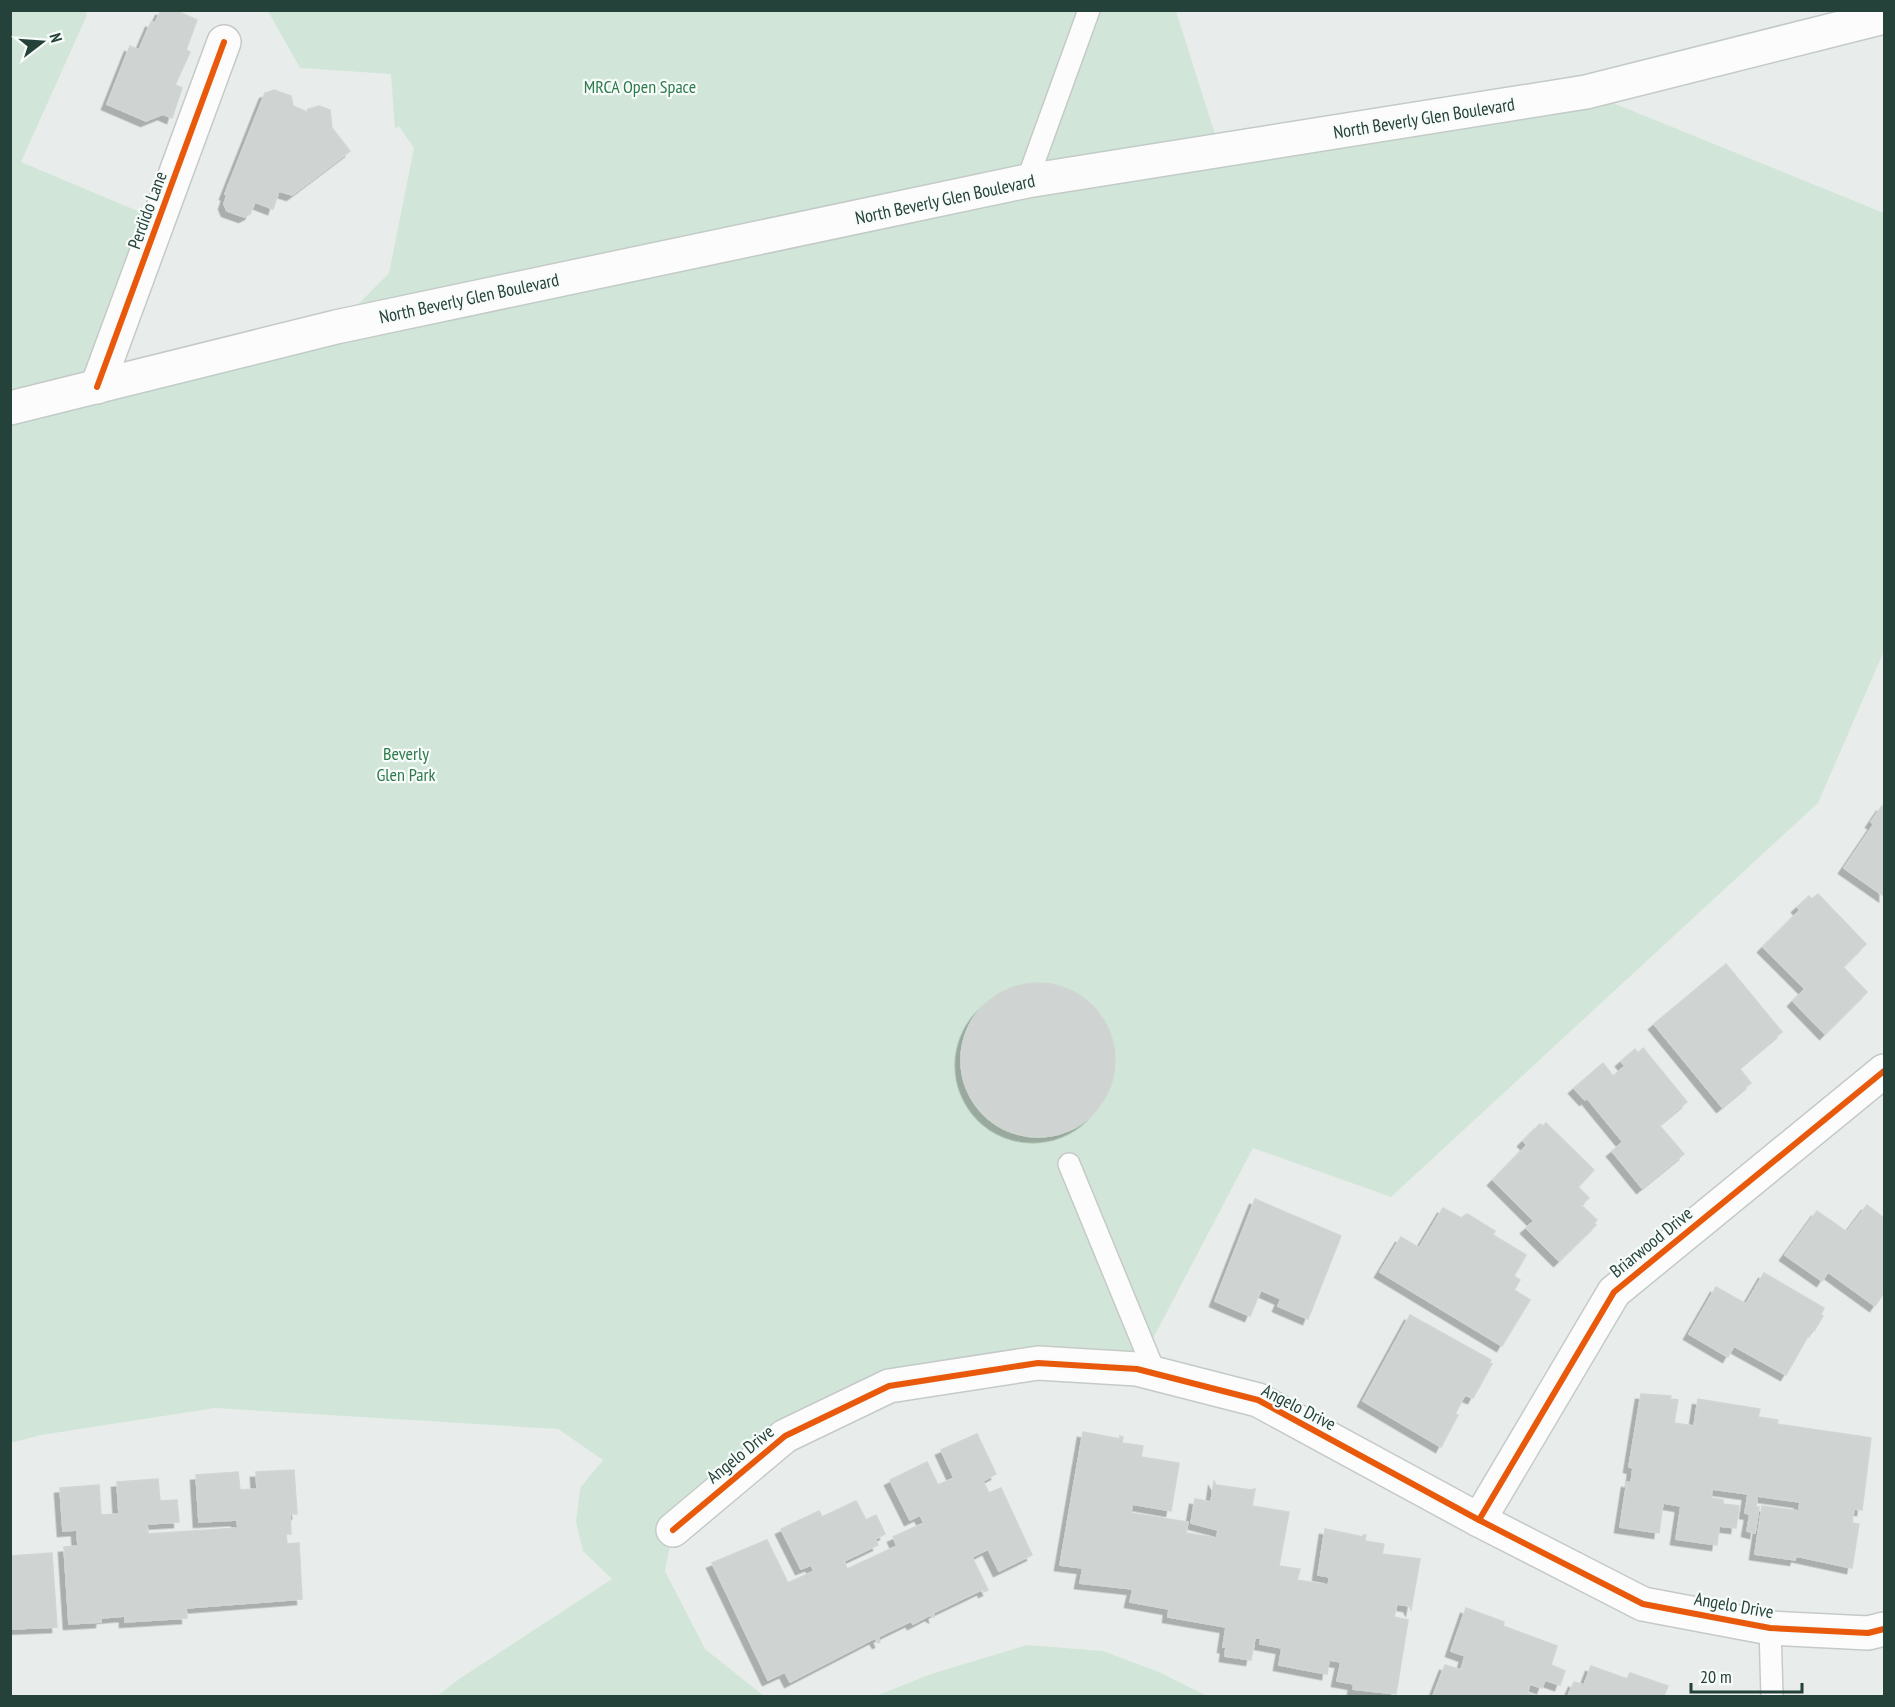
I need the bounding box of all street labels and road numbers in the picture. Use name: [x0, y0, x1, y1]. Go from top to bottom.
street label: North Beverly Glen Boulevard: [1332, 92, 1516, 144]
street label: Perdido Lane: [122, 168, 172, 252]
street label: North Beverly Glen Boulevard: [853, 169, 1037, 229]
street label: North Beverly Glen Boulevard: [377, 268, 561, 328]
street label: Briarwood Drive: [1605, 1202, 1697, 1282]
street label: Angelo Drive: [1258, 1379, 1340, 1435]
street label: Angelo Drive: [702, 1420, 778, 1488]
street label: Angelo Drive: [1693, 1587, 1775, 1623]

